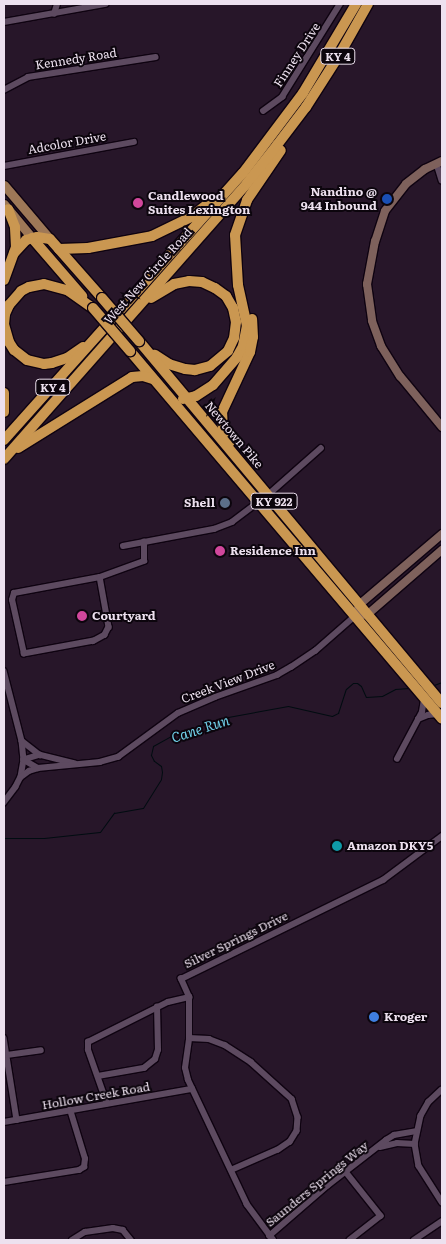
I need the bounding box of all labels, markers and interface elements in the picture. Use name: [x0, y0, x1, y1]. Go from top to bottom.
street label: Finney Drive: [271, 20, 323, 90]
street label: Kennedy Road: [34, 45, 118, 73]
road number: KY 4: [319, 48, 357, 64]
street label: Adcolor Drive: [27, 129, 107, 157]
place label: Nandino @ 944 Inbound: [301, 185, 377, 213]
place label: Candlewood Suites Lexington: [148, 189, 250, 217]
marker: Nandino @ 944 Inbound: [381, 193, 393, 205]
marker: Candlewood Suites Lexington: [132, 197, 144, 209]
street label: West New Circle Road: [101, 225, 195, 327]
road number: KY 4: [34, 378, 72, 396]
street label: Newtown Pike: [202, 399, 266, 471]
road number: KY 922: [250, 492, 298, 510]
place label: Shell: [184, 496, 215, 510]
marker: Shell: [219, 497, 231, 509]
place label: Residence Inn: [230, 544, 316, 558]
marker: Residence Inn: [214, 545, 226, 557]
place label: Courtyard: [92, 609, 156, 623]
marker: Courtyard: [76, 610, 88, 622]
street label: Creek View Drive: [179, 658, 277, 706]
water label: Cane Run: [169, 711, 231, 745]
place label: Amazon DKY5: [347, 839, 433, 853]
marker: Amazon DKY5: [331, 840, 343, 852]
street label: Silver Springs Drive: [182, 909, 290, 971]
place label: Kroger: [384, 1010, 427, 1024]
marker: Kroger: [368, 1011, 380, 1023]
street label: Hollow Creek Road: [41, 1079, 151, 1113]
street label: Saunders Springs Way: [263, 1138, 371, 1230]

